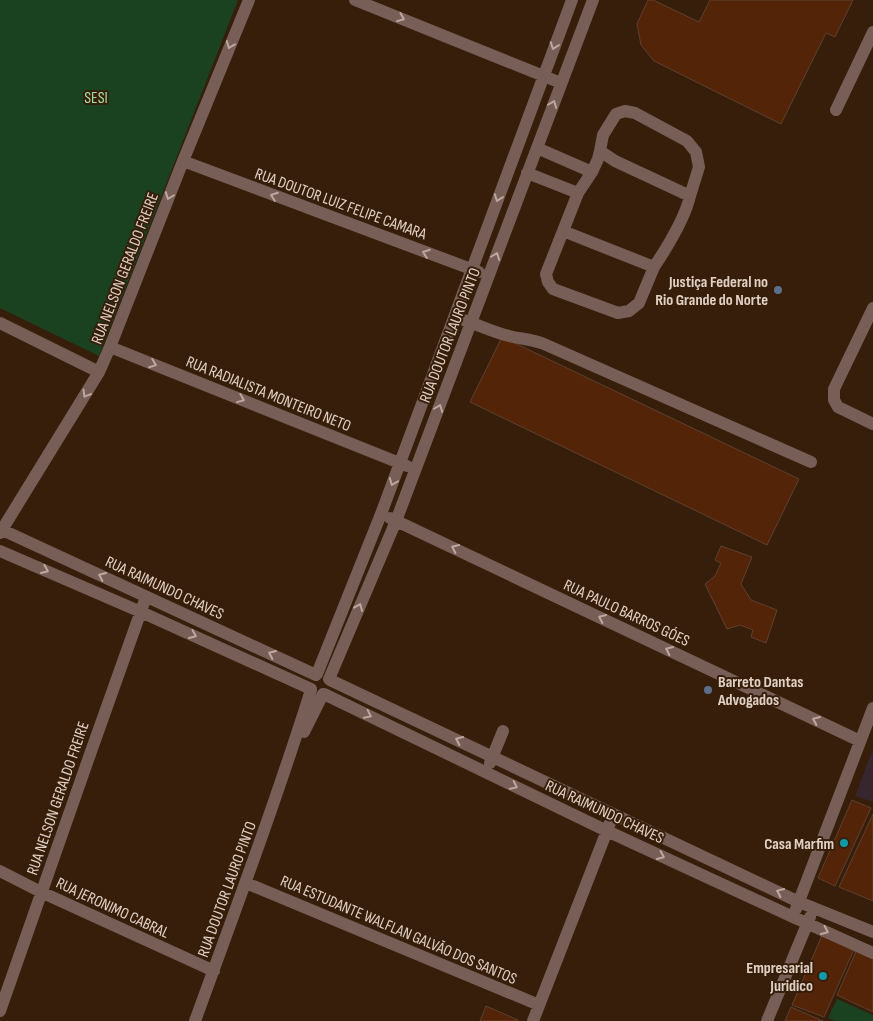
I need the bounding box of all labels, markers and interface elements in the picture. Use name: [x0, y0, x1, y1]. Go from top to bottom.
one-way arrow: [396, 12, 404, 22]
one-way arrow: [226, 40, 236, 49]
one-way arrow: [550, 41, 560, 49]
park label: SESI: [84, 89, 108, 108]
one-way arrow: [547, 100, 557, 108]
street label: RUA DOUTOR LUIZ FELIPE CAMARA: [252, 164, 429, 244]
street label: RUA NELSON GERALDO FREIRE: [88, 190, 163, 347]
one-way arrow: [165, 191, 175, 200]
one-way arrow: [270, 192, 279, 202]
one-way arrow: [494, 193, 504, 202]
one-way arrow: [423, 249, 431, 259]
one-way arrow: [490, 252, 500, 260]
street label: RUA DOUTOR LAURO PINTO: [416, 265, 485, 406]
place label: Justiça Federal no Rio Grande do Norte: [655, 273, 768, 310]
marker: Justiça Federal no Rio Grande do Norte: [772, 284, 784, 296]
street label: RUA RADIALISTA MONTEIRO NETO: [183, 353, 354, 436]
one-way arrow: [148, 358, 157, 368]
one-way arrow: [83, 388, 92, 397]
one-way arrow: [236, 393, 245, 403]
one-way arrow: [433, 404, 443, 412]
one-way arrow: [389, 477, 399, 486]
one-way arrow: [451, 544, 460, 555]
street label: RUA RAIMUNDO CHAVES: [102, 553, 227, 624]
one-way arrow: [40, 563, 49, 574]
one-way arrow: [98, 572, 107, 582]
street label: RUA PAULO BARROS GÓES: [560, 576, 692, 651]
one-way arrow: [354, 604, 364, 612]
one-way arrow: [598, 614, 607, 624]
one-way arrow: [188, 629, 197, 640]
one-way arrow: [665, 646, 674, 656]
one-way arrow: [268, 651, 277, 661]
place label: Barreto Dantas Advogados: [717, 673, 803, 710]
marker: Barreto Dantas Advogados: [702, 684, 714, 696]
one-way arrow: [363, 709, 372, 719]
one-way arrow: [812, 715, 821, 726]
street label: RUA NELSON GERALDO FREIRE: [23, 719, 94, 878]
one-way arrow: [455, 736, 464, 747]
street label: RUA RAIMUNDO CHAVES: [542, 777, 667, 848]
one-way arrow: [509, 780, 518, 790]
street label: RUA DOUTOR LAURO PINTO: [194, 819, 261, 960]
place label: Casa Marfim: [764, 835, 834, 854]
marker: Casa Marfim: [838, 837, 850, 849]
one-way arrow: [656, 849, 665, 860]
street label: RUA ESTUDANTE WALFLAN GALVÃO DOS SANTOS: [277, 872, 520, 989]
street label: RUA JERONIMO CABRAL: [53, 874, 172, 943]
one-way arrow: [776, 888, 785, 899]
one-way arrow: [820, 925, 829, 935]
place label: Empresarial Juridico: [746, 959, 813, 996]
marker: Empresarial Juridico: [817, 970, 829, 982]

